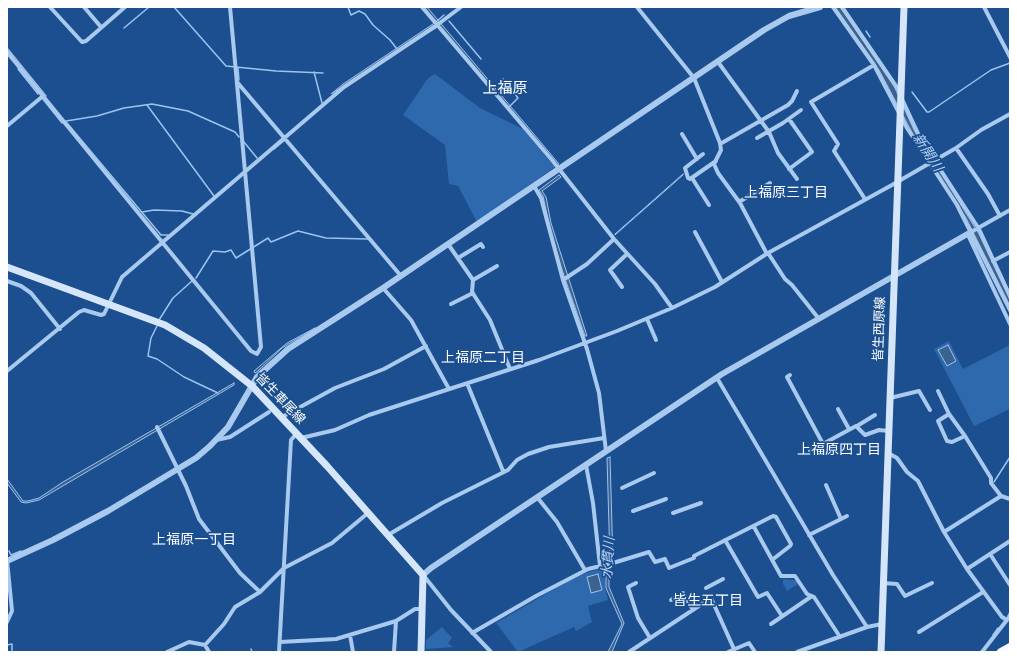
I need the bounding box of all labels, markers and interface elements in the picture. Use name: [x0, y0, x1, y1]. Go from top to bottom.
district label: 上福原: [483, 80, 527, 98]
water label: 新開川: [909, 131, 945, 175]
district label: 上福原三丁目: [744, 185, 828, 201]
street label: 皆生西原線: [871, 296, 889, 362]
district label: 上福原二丁目: [441, 350, 525, 366]
street label: 皆生車尾線: [252, 370, 308, 428]
district label: 上福原四丁目: [797, 442, 881, 458]
district label: 上福原一丁目: [152, 532, 236, 548]
water label: 水貫川: [599, 536, 619, 580]
district label: 皆生五丁目: [673, 593, 743, 609]

